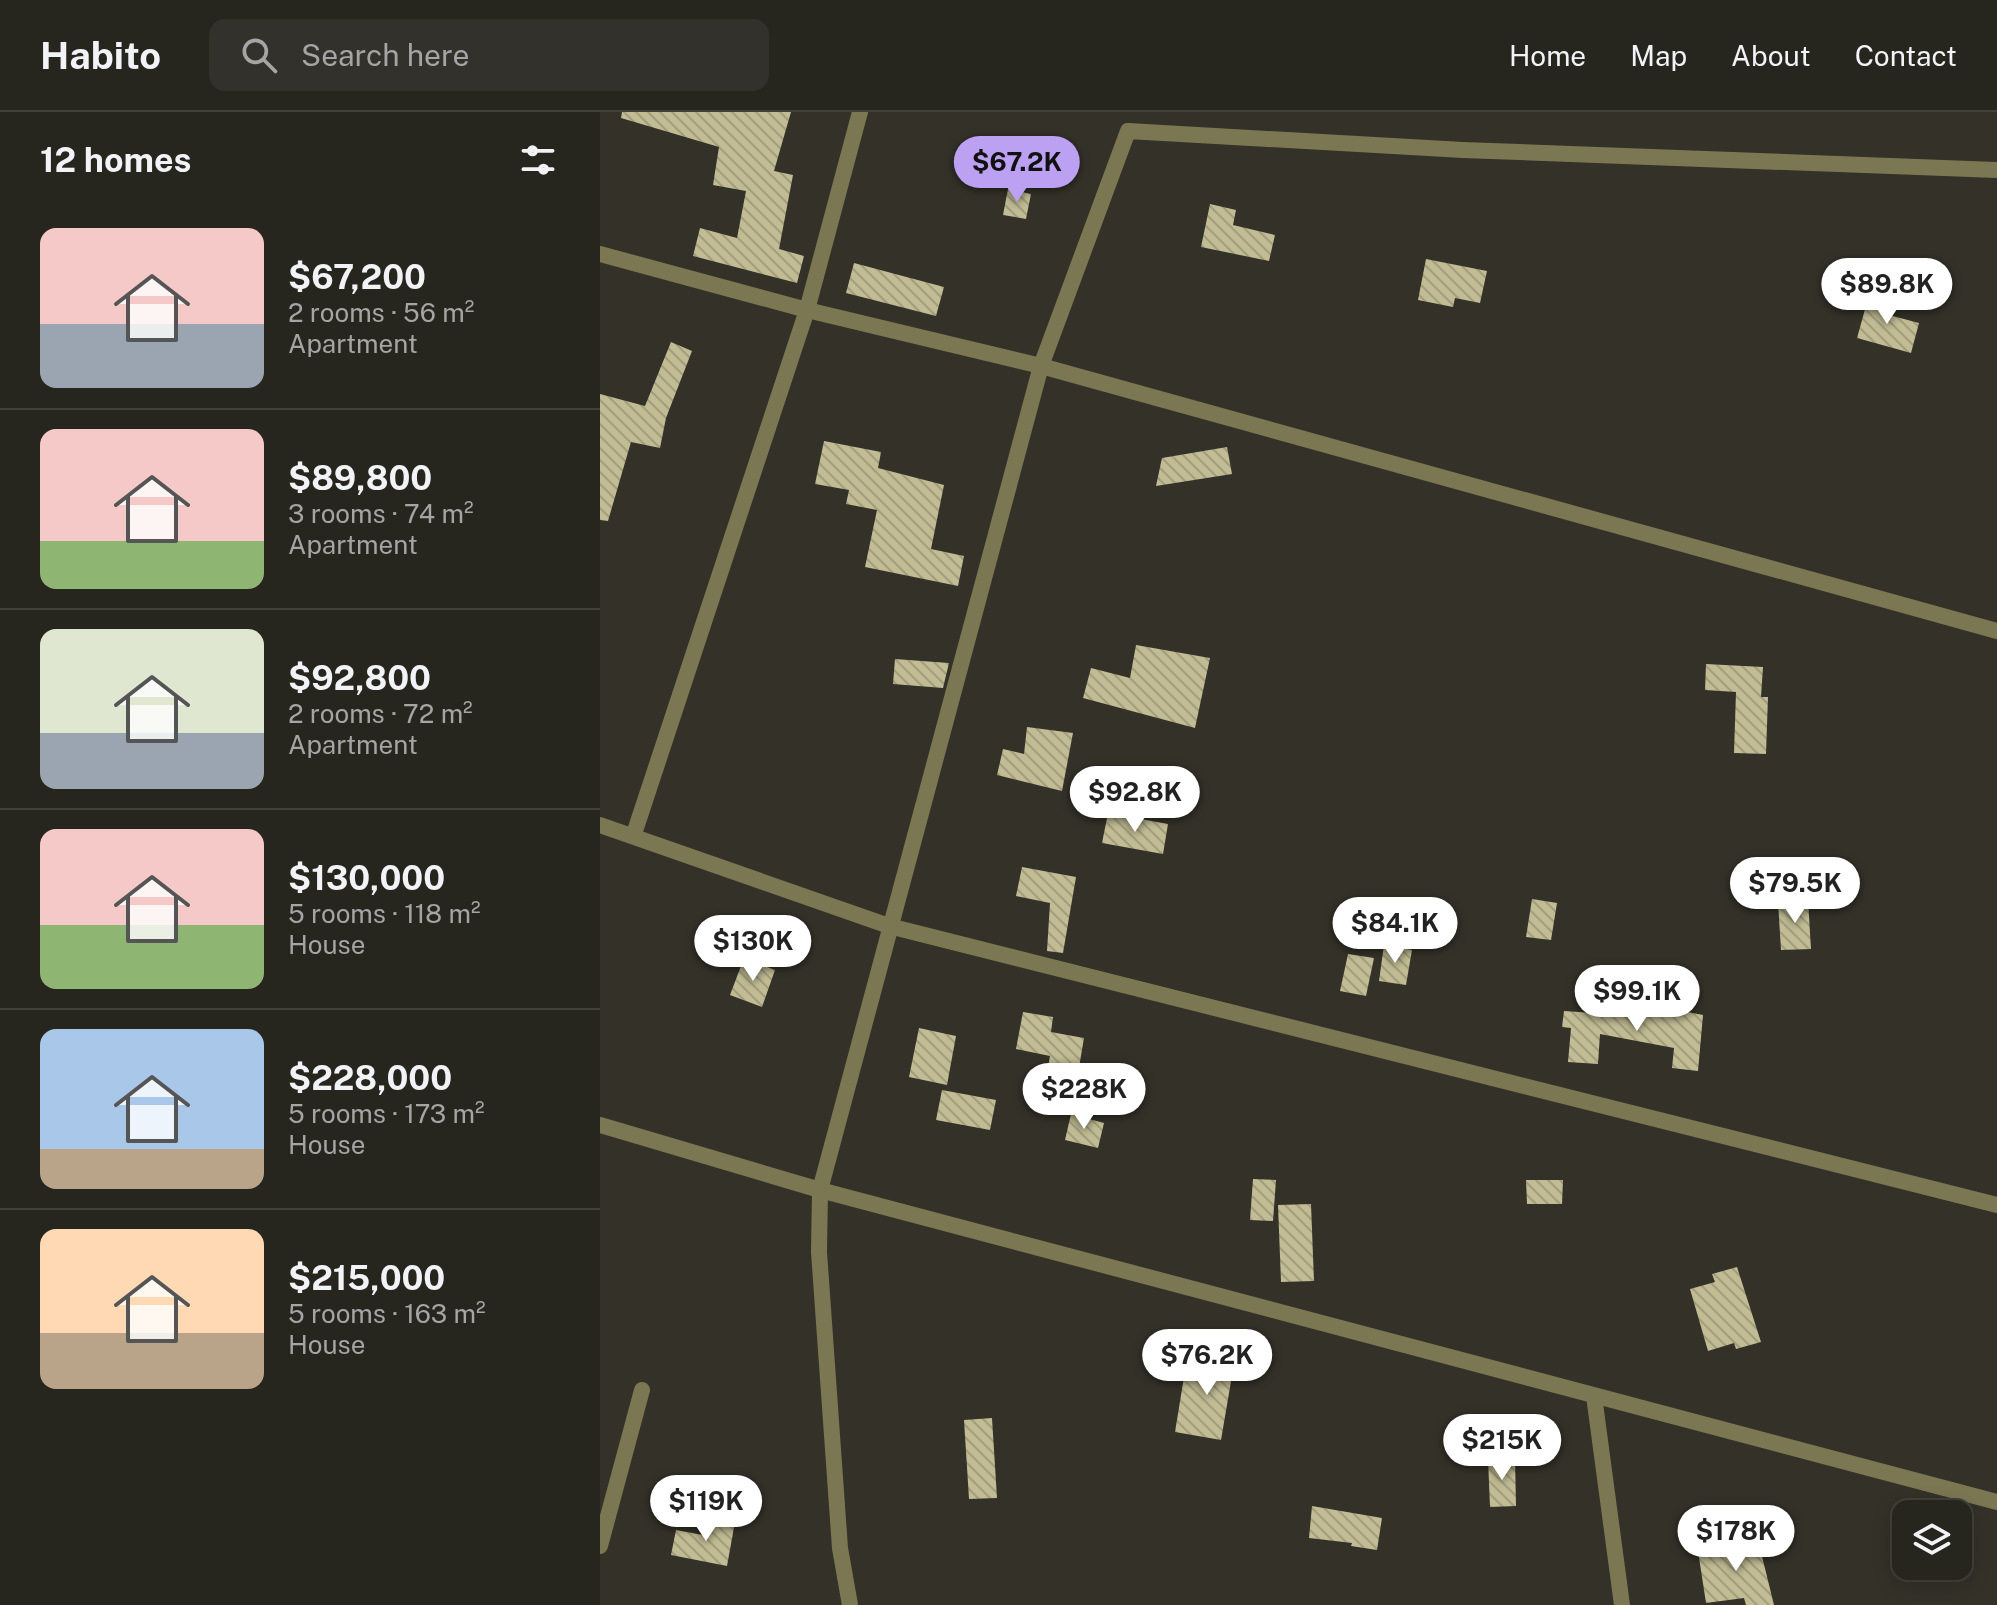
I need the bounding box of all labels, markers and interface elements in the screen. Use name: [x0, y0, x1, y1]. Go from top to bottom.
search box: [209, 19, 769, 91]
text: Habito: [40, 33, 161, 78]
icon: search: [237, 33, 281, 77]
text: Search here: [301, 37, 470, 73]
text: Home: [1509, 39, 1586, 72]
text: Map: [1630, 39, 1687, 72]
text: About: [1731, 39, 1811, 72]
text: Contact: [1855, 39, 1957, 72]
pin: $67.2K: [952, 136, 1082, 204]
icon: filters: [516, 138, 560, 182]
text: 12 homes: [40, 140, 191, 180]
text: $67.2K: [972, 146, 1062, 177]
text: $67,200: [288, 257, 426, 297]
pin: $89.8K: [1822, 258, 1952, 326]
icon: home: [104, 260, 200, 356]
text: $89.8K: [1839, 268, 1935, 299]
text: 2 rooms · 56 m²: [288, 297, 474, 328]
text: Apartment: [288, 328, 418, 359]
text: $89,800: [288, 458, 432, 498]
icon: home: [104, 461, 200, 557]
text: 3 rooms · 74 m²: [288, 498, 474, 529]
text: Apartment: [288, 529, 418, 560]
text: $92,800: [288, 658, 431, 698]
icon: home: [104, 661, 200, 757]
text: 2 rooms · 72 m²: [288, 698, 473, 729]
text: Apartment: [288, 729, 418, 760]
pin: $92.8K: [1070, 766, 1200, 834]
text: $92.8K: [1088, 776, 1182, 807]
pin: $79.5K: [1730, 857, 1860, 925]
text: $130,000: [288, 858, 445, 898]
icon: home: [104, 861, 200, 957]
text: $79.5K: [1748, 867, 1842, 898]
pin: $84.1K: [1330, 897, 1460, 965]
text: 5 rooms · 118 m²: [288, 898, 481, 929]
text: $84.1K: [1351, 907, 1439, 938]
pin: $130K: [697, 915, 809, 983]
text: $130K: [712, 925, 794, 956]
text: House: [288, 929, 365, 960]
pin: $99.1K: [1572, 965, 1702, 1033]
text: $99.1K: [1593, 975, 1681, 1006]
text: $228,000: [288, 1058, 452, 1098]
icon: home: [104, 1061, 200, 1157]
pin: $228K: [1028, 1063, 1140, 1131]
text: $228K: [1041, 1073, 1127, 1104]
text: 5 rooms · 173 m²: [288, 1098, 485, 1129]
text: House: [288, 1129, 365, 1160]
text: $215,000: [288, 1258, 445, 1298]
icon: home: [104, 1261, 200, 1357]
text: 5 rooms · 163 m²: [288, 1298, 486, 1329]
text: House: [288, 1329, 365, 1360]
pin: $76.2K: [1142, 1329, 1272, 1397]
text: $76.2K: [1160, 1339, 1254, 1370]
pin: $215K: [1446, 1414, 1558, 1482]
text: $215K: [1461, 1424, 1543, 1455]
pin: $119K: [650, 1475, 762, 1543]
text: $119K: [668, 1485, 744, 1516]
map controls: [1892, 1500, 1972, 1580]
button: layers: [1892, 1500, 1972, 1580]
pin: $178K: [1680, 1505, 1792, 1573]
text: $178K: [1696, 1515, 1776, 1546]

